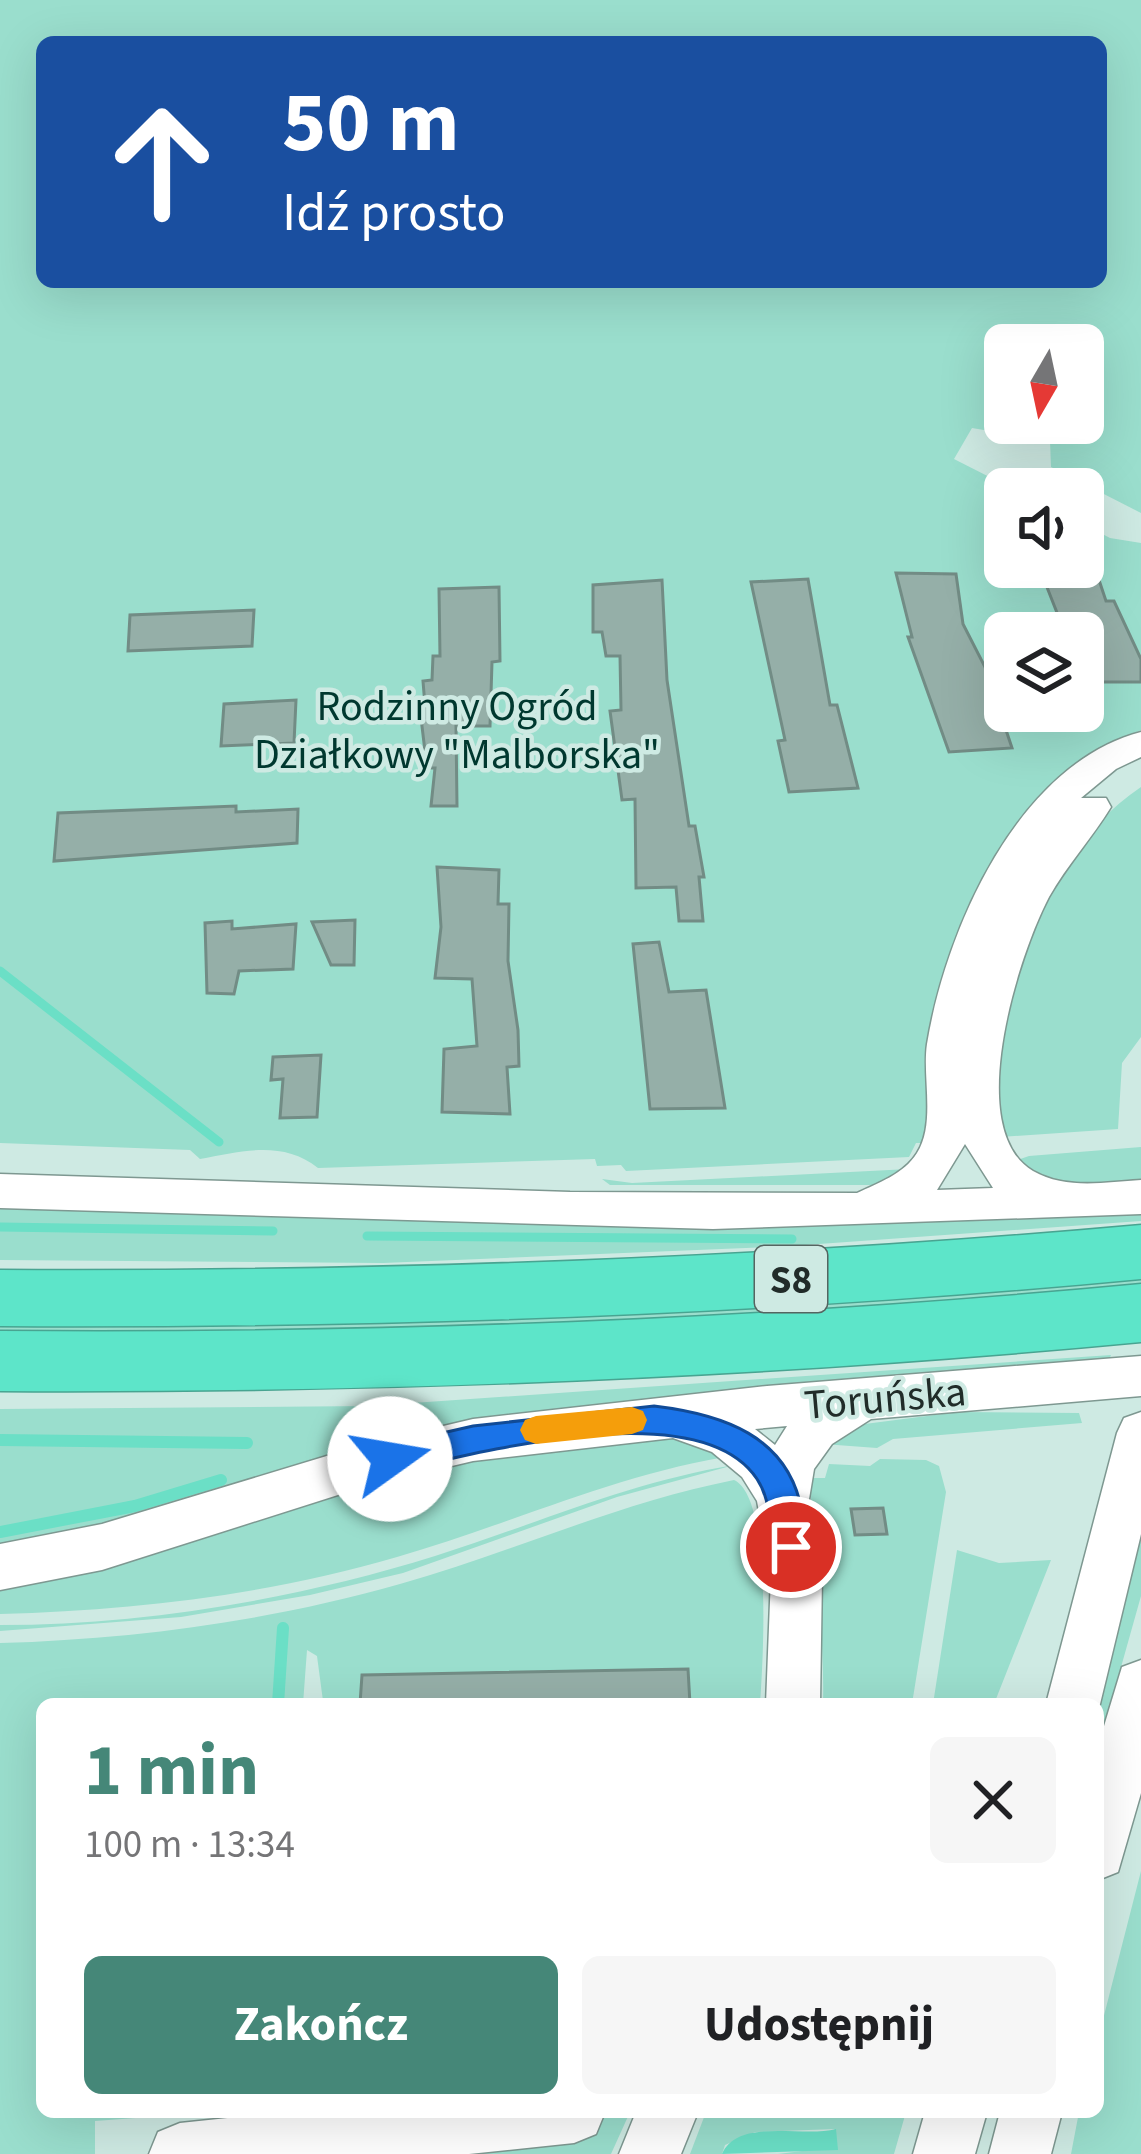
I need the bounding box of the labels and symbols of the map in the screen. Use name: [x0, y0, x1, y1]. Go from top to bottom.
north arrow: [984, 324, 1104, 444]
park label: Rodzinny Ogród Działkowy "Malborska": [254, 677, 660, 785]
road number: S8: [755, 1246, 827, 1312]
street label: Toruńska: [802, 1362, 969, 1436]
position arrow: [327, 1396, 453, 1522]
pin: [740, 1496, 842, 1598]

